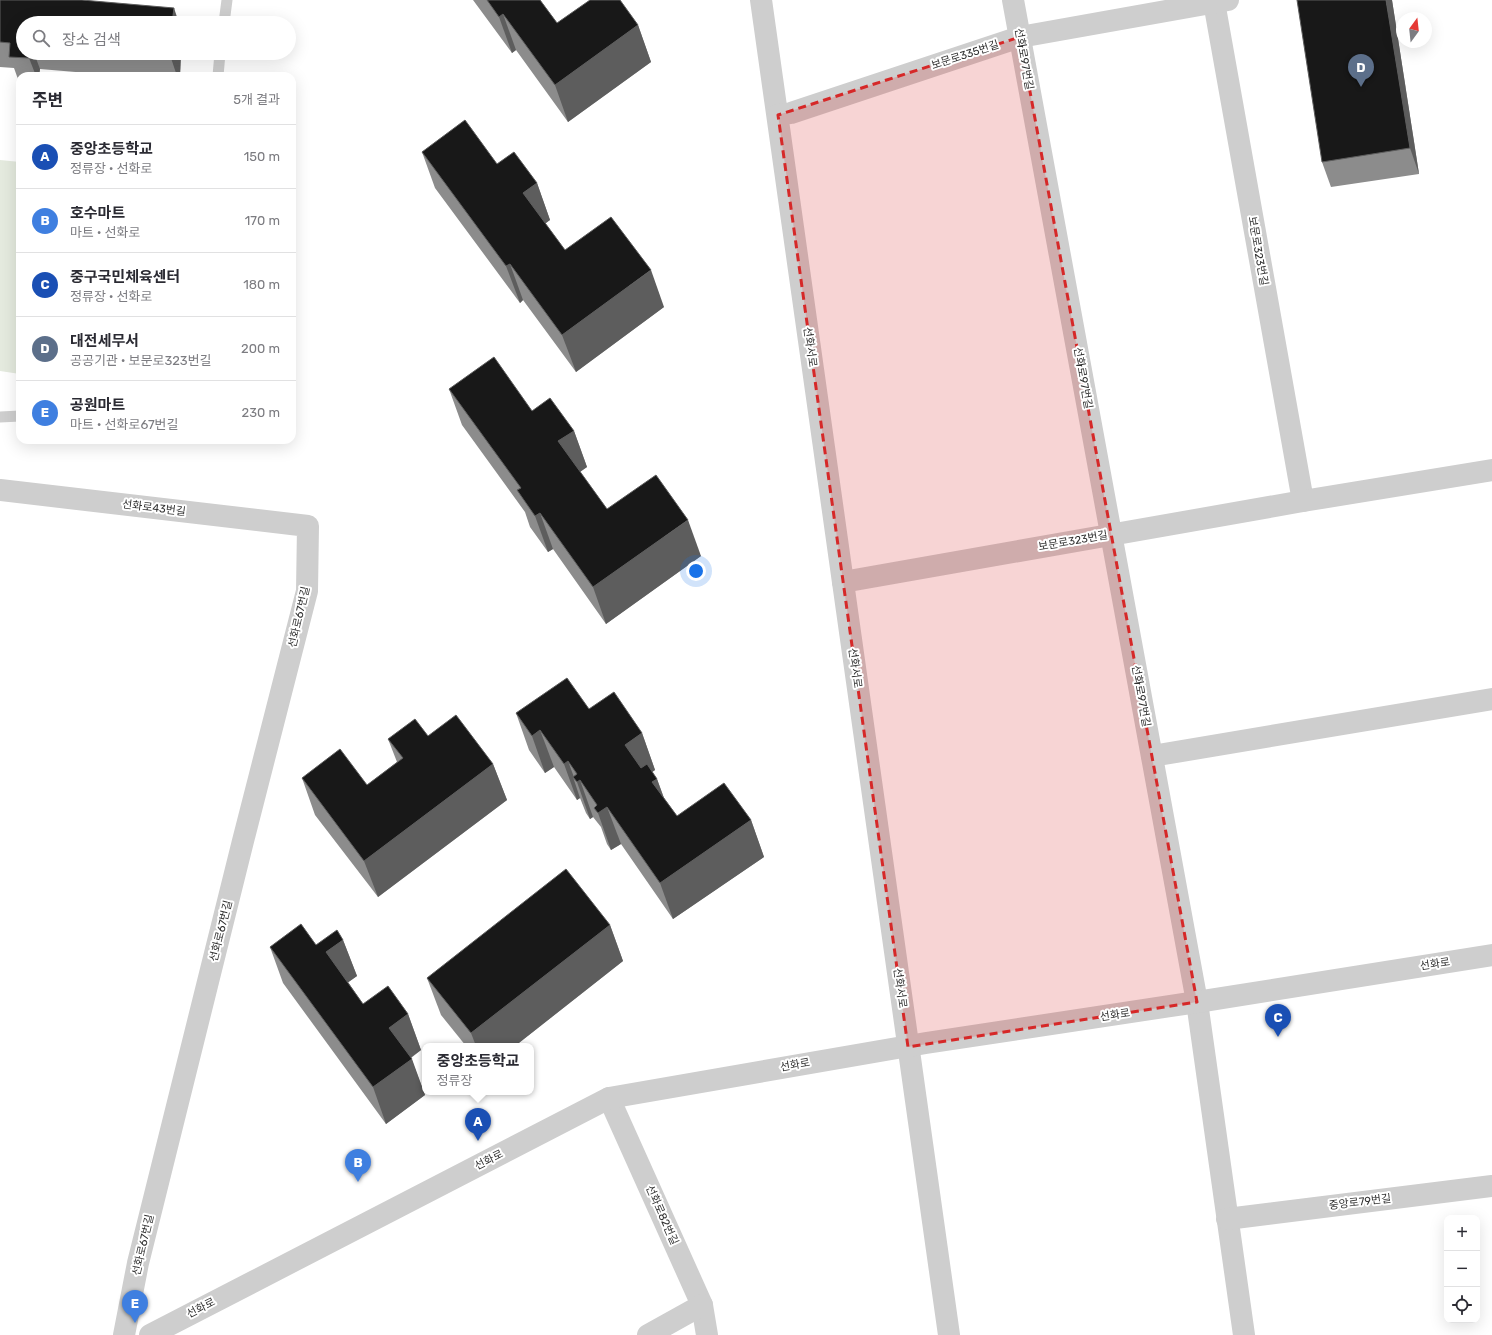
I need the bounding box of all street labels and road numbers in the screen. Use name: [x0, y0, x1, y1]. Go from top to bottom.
street label: 선화로97번길: [1012, 27, 1036, 91]
street label: 보문로335번길: [930, 38, 1000, 72]
street label: 보문로323번길: [1245, 215, 1271, 287]
street label: 선화서로: [801, 326, 819, 368]
street label: 선화로97번길: [1071, 346, 1095, 410]
street label: 선화로43번길: [121, 498, 187, 518]
street label: 보문로323번길: [1037, 528, 1109, 554]
street label: 선화로67번길: [286, 585, 312, 649]
street label: 선화서로: [846, 647, 864, 689]
street label: 선화로97번길: [1129, 664, 1153, 728]
street label: 선화로67번길: [207, 899, 235, 963]
street label: 선화로: [1419, 955, 1451, 973]
street label: 선화서로: [891, 967, 909, 1009]
street label: 선화로: [1099, 1006, 1131, 1024]
street label: 선화로: [779, 1056, 811, 1074]
street label: 선화로: [473, 1147, 505, 1173]
street label: 선화로82번길: [643, 1183, 681, 1247]
street label: 중앙로79번길: [1328, 1192, 1392, 1212]
street label: 선화로67번길: [130, 1213, 156, 1277]
street label: 선화로: [185, 1295, 217, 1321]

